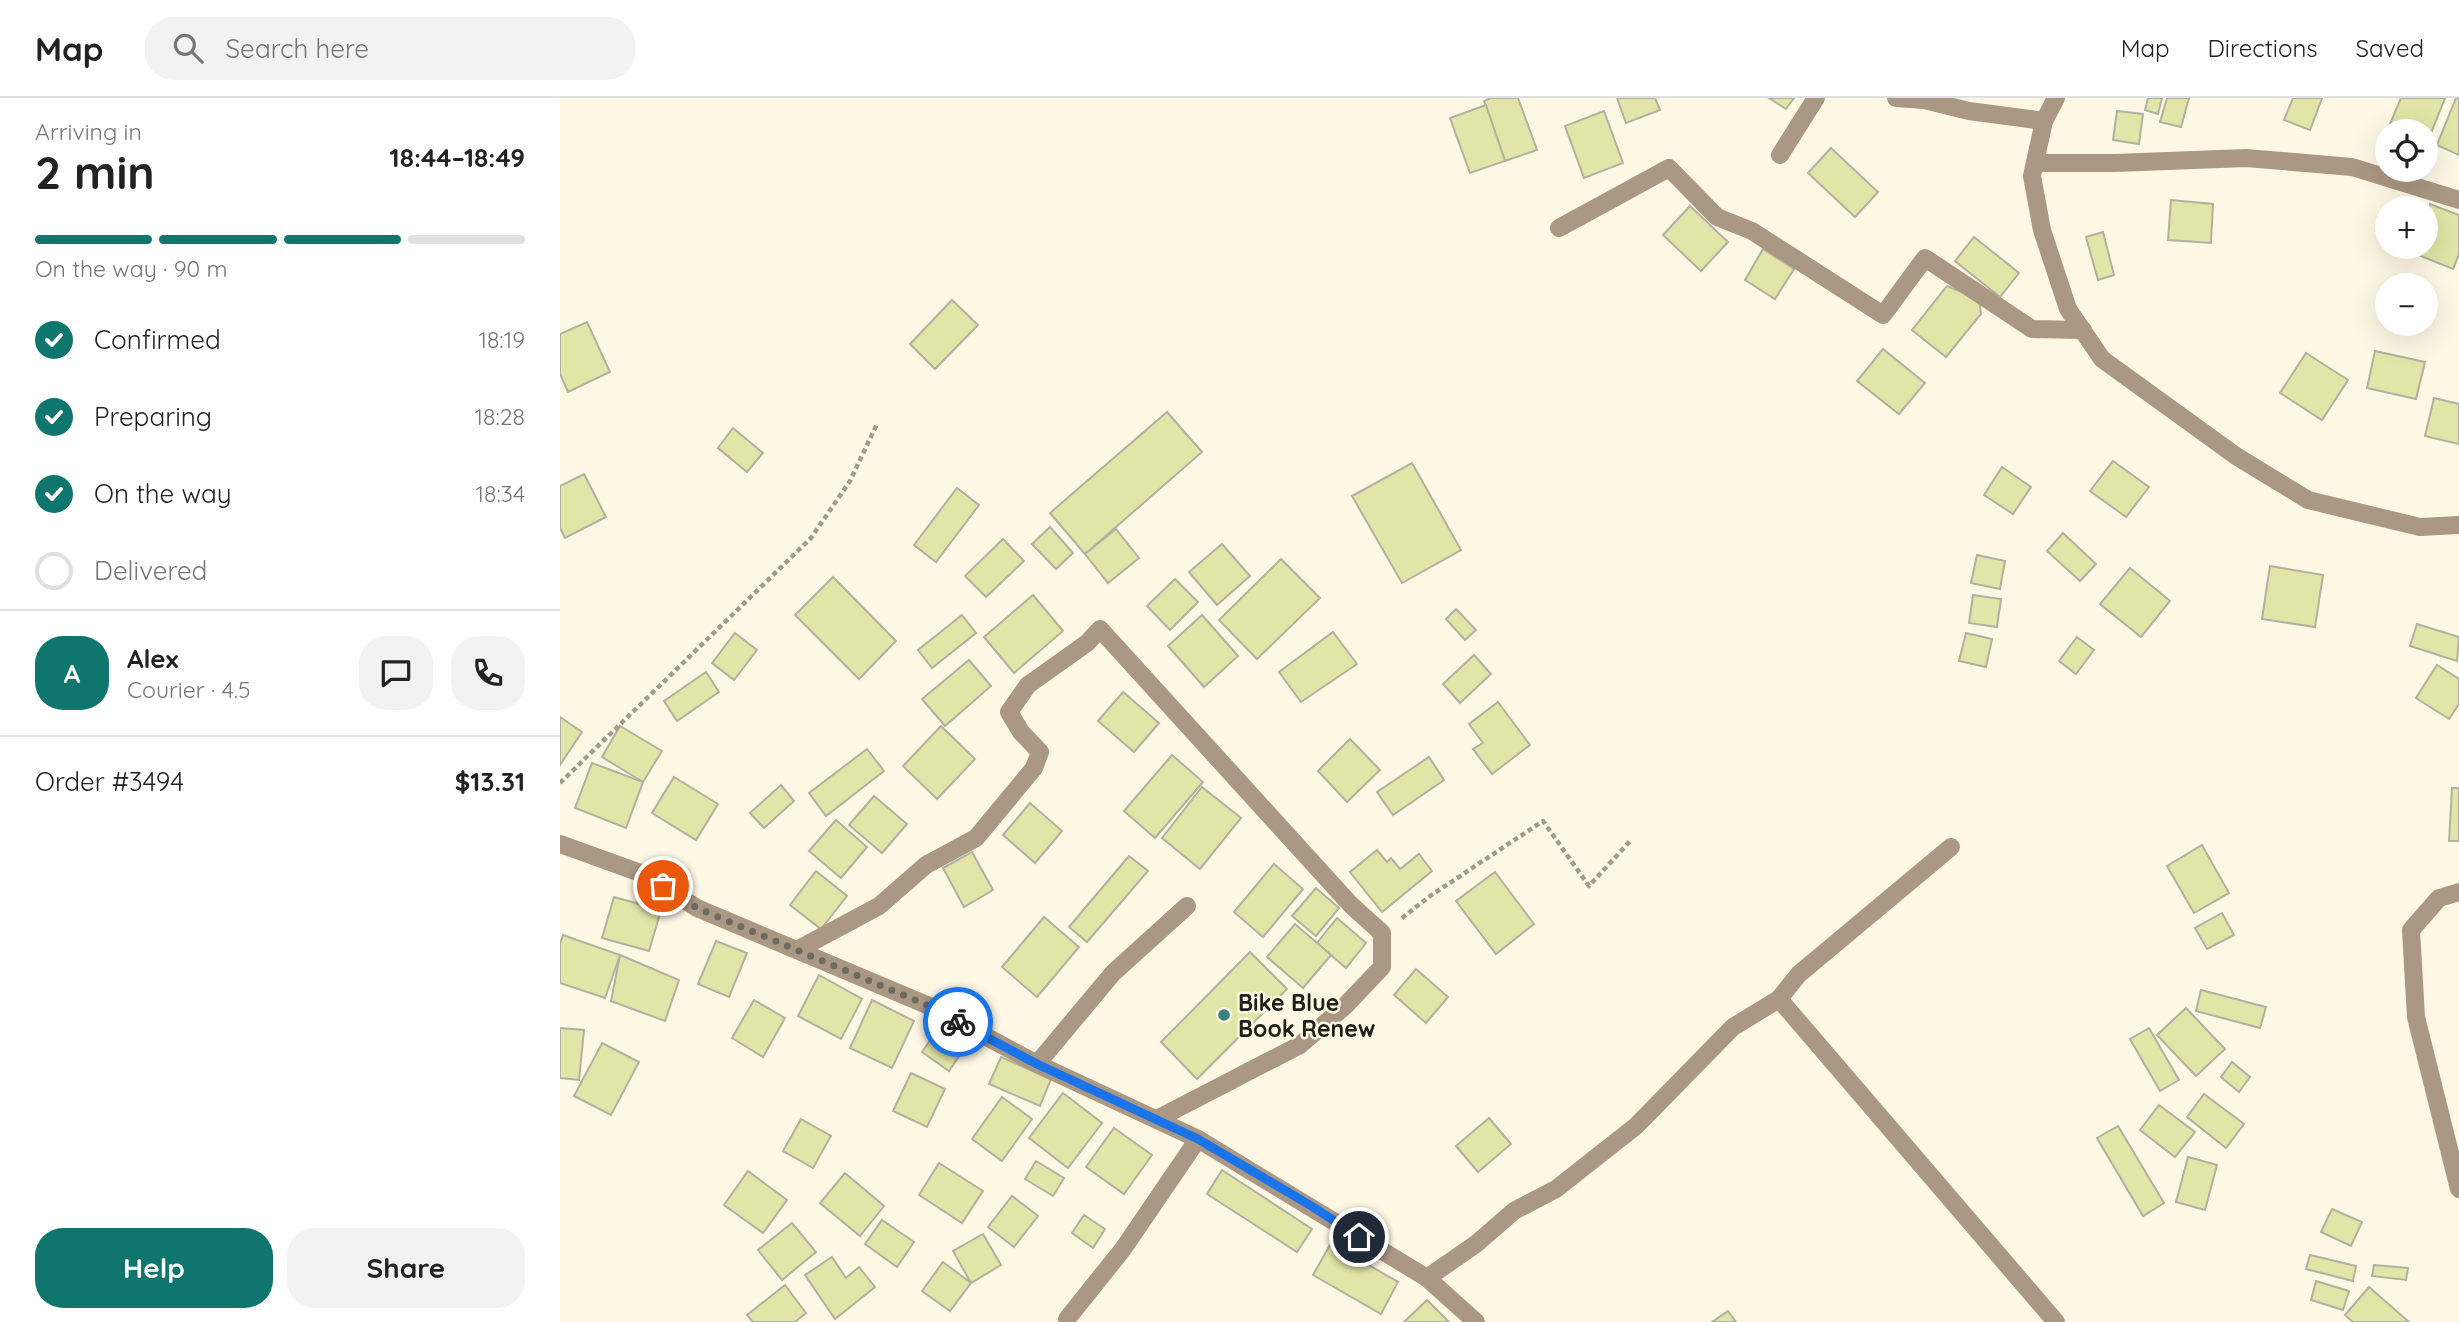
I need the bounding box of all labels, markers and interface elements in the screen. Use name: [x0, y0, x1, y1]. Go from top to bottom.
search box: [145, 17, 635, 80]
text: Map: [35, 28, 103, 69]
icon: search: [169, 29, 207, 67]
text: Search here: [225, 32, 369, 65]
text: Map: [2121, 33, 2170, 63]
text: Directions: [2208, 33, 2318, 63]
text: Saved: [2356, 33, 2424, 63]
text: Arriving in: [35, 117, 142, 146]
map controls: [2375, 119, 2438, 336]
button: locate: [2375, 119, 2438, 182]
text: 18:44–18:49: [390, 141, 525, 174]
text: 2 min: [35, 143, 155, 201]
button: +: [2375, 196, 2438, 259]
text: On the way · 90 m: [35, 254, 228, 283]
button: −: [2375, 273, 2438, 336]
icon: check: [35, 321, 73, 359]
text: Confirmed: [94, 323, 221, 356]
text: 18:19: [478, 325, 525, 354]
icon: check: [35, 398, 73, 436]
text: Preparing: [94, 400, 212, 433]
text: 18:28: [475, 402, 525, 431]
icon: check: [35, 475, 73, 513]
text: On the way: [94, 477, 232, 510]
text: 18:34: [476, 479, 525, 508]
text: Delivered: [94, 554, 207, 587]
button: chat: [359, 636, 433, 710]
button: phone: [451, 636, 525, 710]
text: Alex: [127, 642, 178, 675]
text: A: [64, 657, 80, 690]
text: Courier · 4.5: [127, 675, 251, 704]
text: Order #3494: [35, 765, 184, 798]
text: $13.31: [455, 765, 525, 798]
pin: [633, 856, 693, 916]
icon: bag: [644, 867, 682, 905]
courier: [923, 987, 993, 1057]
place label: Bike Blue Book Renew: [1238, 988, 1375, 1043]
icon: bike: [939, 1003, 977, 1041]
marker: Bike Blue Book Renew: [1216, 1007, 1232, 1023]
pin: [1329, 1207, 1389, 1267]
icon: home: [1340, 1218, 1378, 1256]
button: Help: [35, 1228, 273, 1308]
button: Share: [287, 1228, 525, 1308]

